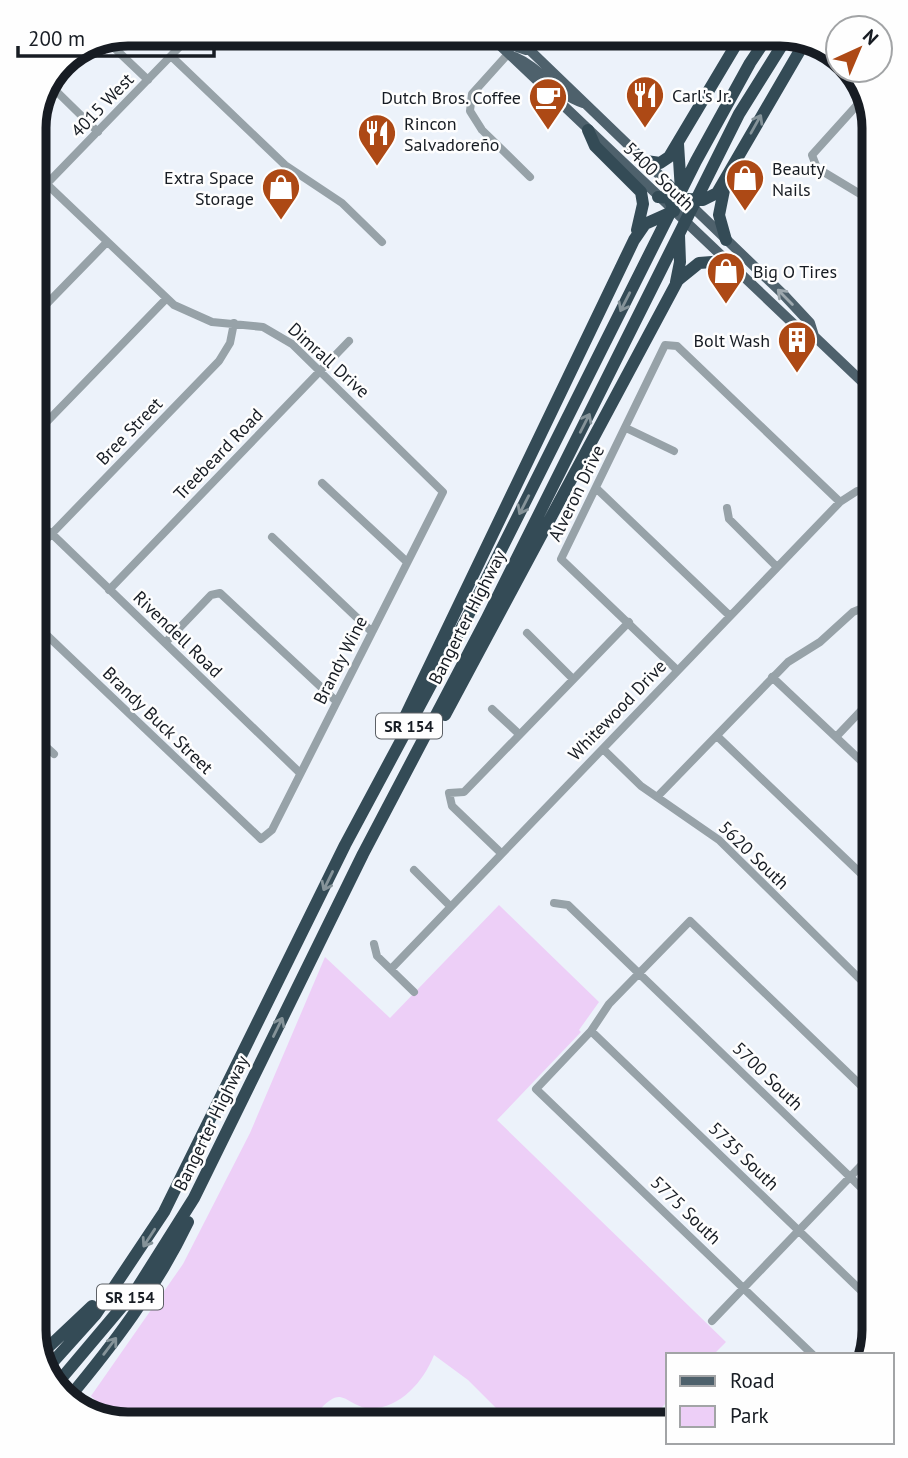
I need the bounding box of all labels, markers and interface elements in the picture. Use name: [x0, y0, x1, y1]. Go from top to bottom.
scale bar: [18, 14, 214, 58]
north arrow: [824, 14, 894, 84]
text: N: [858, 24, 884, 50]
text: 200 m: [28, 25, 85, 52]
street label: 4015 West: [66, 68, 138, 142]
restaurant icon: Carl's Jr.: [624, 74, 666, 129]
cafe icon: Dutch Bros. Coffee: [527, 76, 569, 131]
place label: Carl's Jr.: [672, 84, 732, 107]
place label: Dutch Bros. Coffee: [381, 86, 521, 109]
restaurant icon: Rincon Salvadoreño: [356, 112, 398, 167]
place label: Rincon Salvadoreño: [404, 112, 499, 156]
one-way arrow: [750, 115, 764, 135]
street label: 5400 South: [619, 137, 699, 215]
shop icon: Beauty Nails: [724, 157, 766, 212]
place label: Beauty Nails: [772, 157, 825, 201]
place label: Extra Space Storage: [164, 166, 254, 210]
shop icon: Extra Space Storage: [260, 166, 302, 221]
shop icon: Big O Tires: [705, 250, 747, 305]
place label: Big O Tires: [753, 260, 837, 283]
one-way arrow: [777, 289, 794, 306]
one-way arrow: [618, 291, 632, 312]
street label: Dimrall Drive: [283, 317, 375, 403]
building icon: Bolt Wash: [776, 319, 818, 374]
place label: Bolt Wash: [694, 329, 770, 352]
street label: Bree Street: [91, 392, 167, 470]
street label: Treebeard Road: [168, 403, 268, 505]
one-way arrow: [578, 413, 592, 434]
street label: Alveron Drive: [543, 441, 609, 545]
one-way arrow: [516, 494, 530, 515]
street label: Bangerter Highway: [423, 545, 511, 688]
street label: Rivendell Road: [129, 586, 227, 682]
street label: Brandy Wine: [308, 612, 372, 708]
street label: Whitewood Drive: [563, 655, 671, 765]
street label: Brandy Buck Street: [98, 661, 218, 779]
road number: SR 154: [376, 713, 442, 738]
street label: 5620 South: [714, 816, 794, 894]
one-way arrow: [321, 870, 335, 891]
one-way arrow: [271, 1017, 285, 1038]
street label: 5700 South: [728, 1037, 808, 1115]
street label: Bangerter Highway: [168, 1051, 254, 1194]
street label: 5735 South: [704, 1117, 784, 1195]
street label: 5775 South: [646, 1171, 726, 1249]
one-way arrow: [142, 1228, 157, 1247]
road number: SR 154: [97, 1284, 163, 1310]
one-way arrow: [102, 1338, 117, 1356]
legend: [666, 1353, 894, 1444]
text: Road: [730, 1367, 774, 1394]
text: Park: [730, 1402, 769, 1429]

